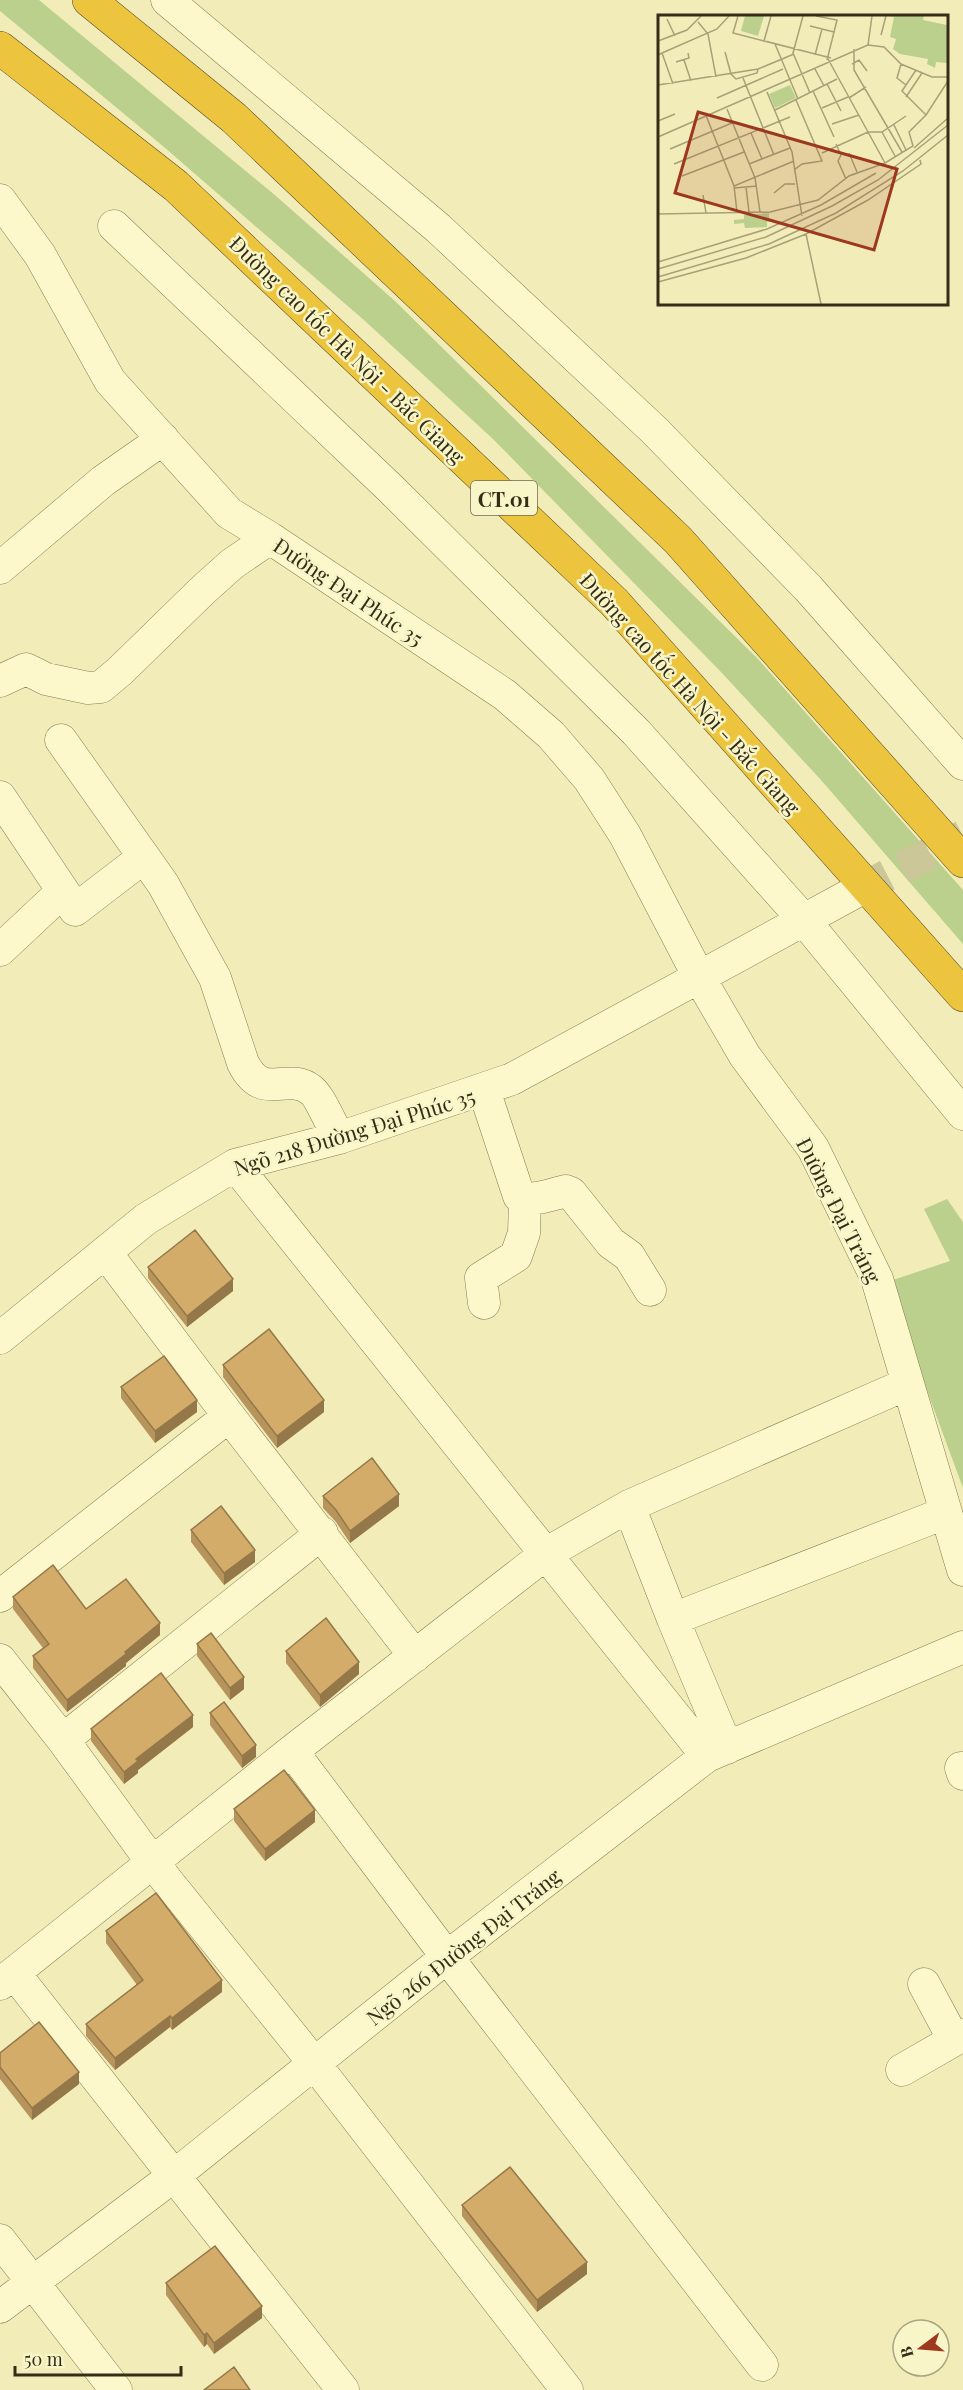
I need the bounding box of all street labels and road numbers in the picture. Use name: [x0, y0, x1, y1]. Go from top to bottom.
street label: Đường cao tốc Hà Nội - Bắc Giang: [224, 229, 472, 469]
road number: CT.01: [471, 481, 537, 515]
street label: Đường Đại Phúc 35: [269, 531, 429, 651]
street label: Đường cao tốc Hà Nội - Bắc Giang: [575, 566, 807, 820]
street label: Ngõ 218 Đường Đại Phúc 35: [230, 1081, 478, 1181]
street label: Đường Đại Tráng: [791, 1132, 889, 1288]
street label: Ngõ 266 Đường Đại Tráng: [360, 1861, 566, 2031]

